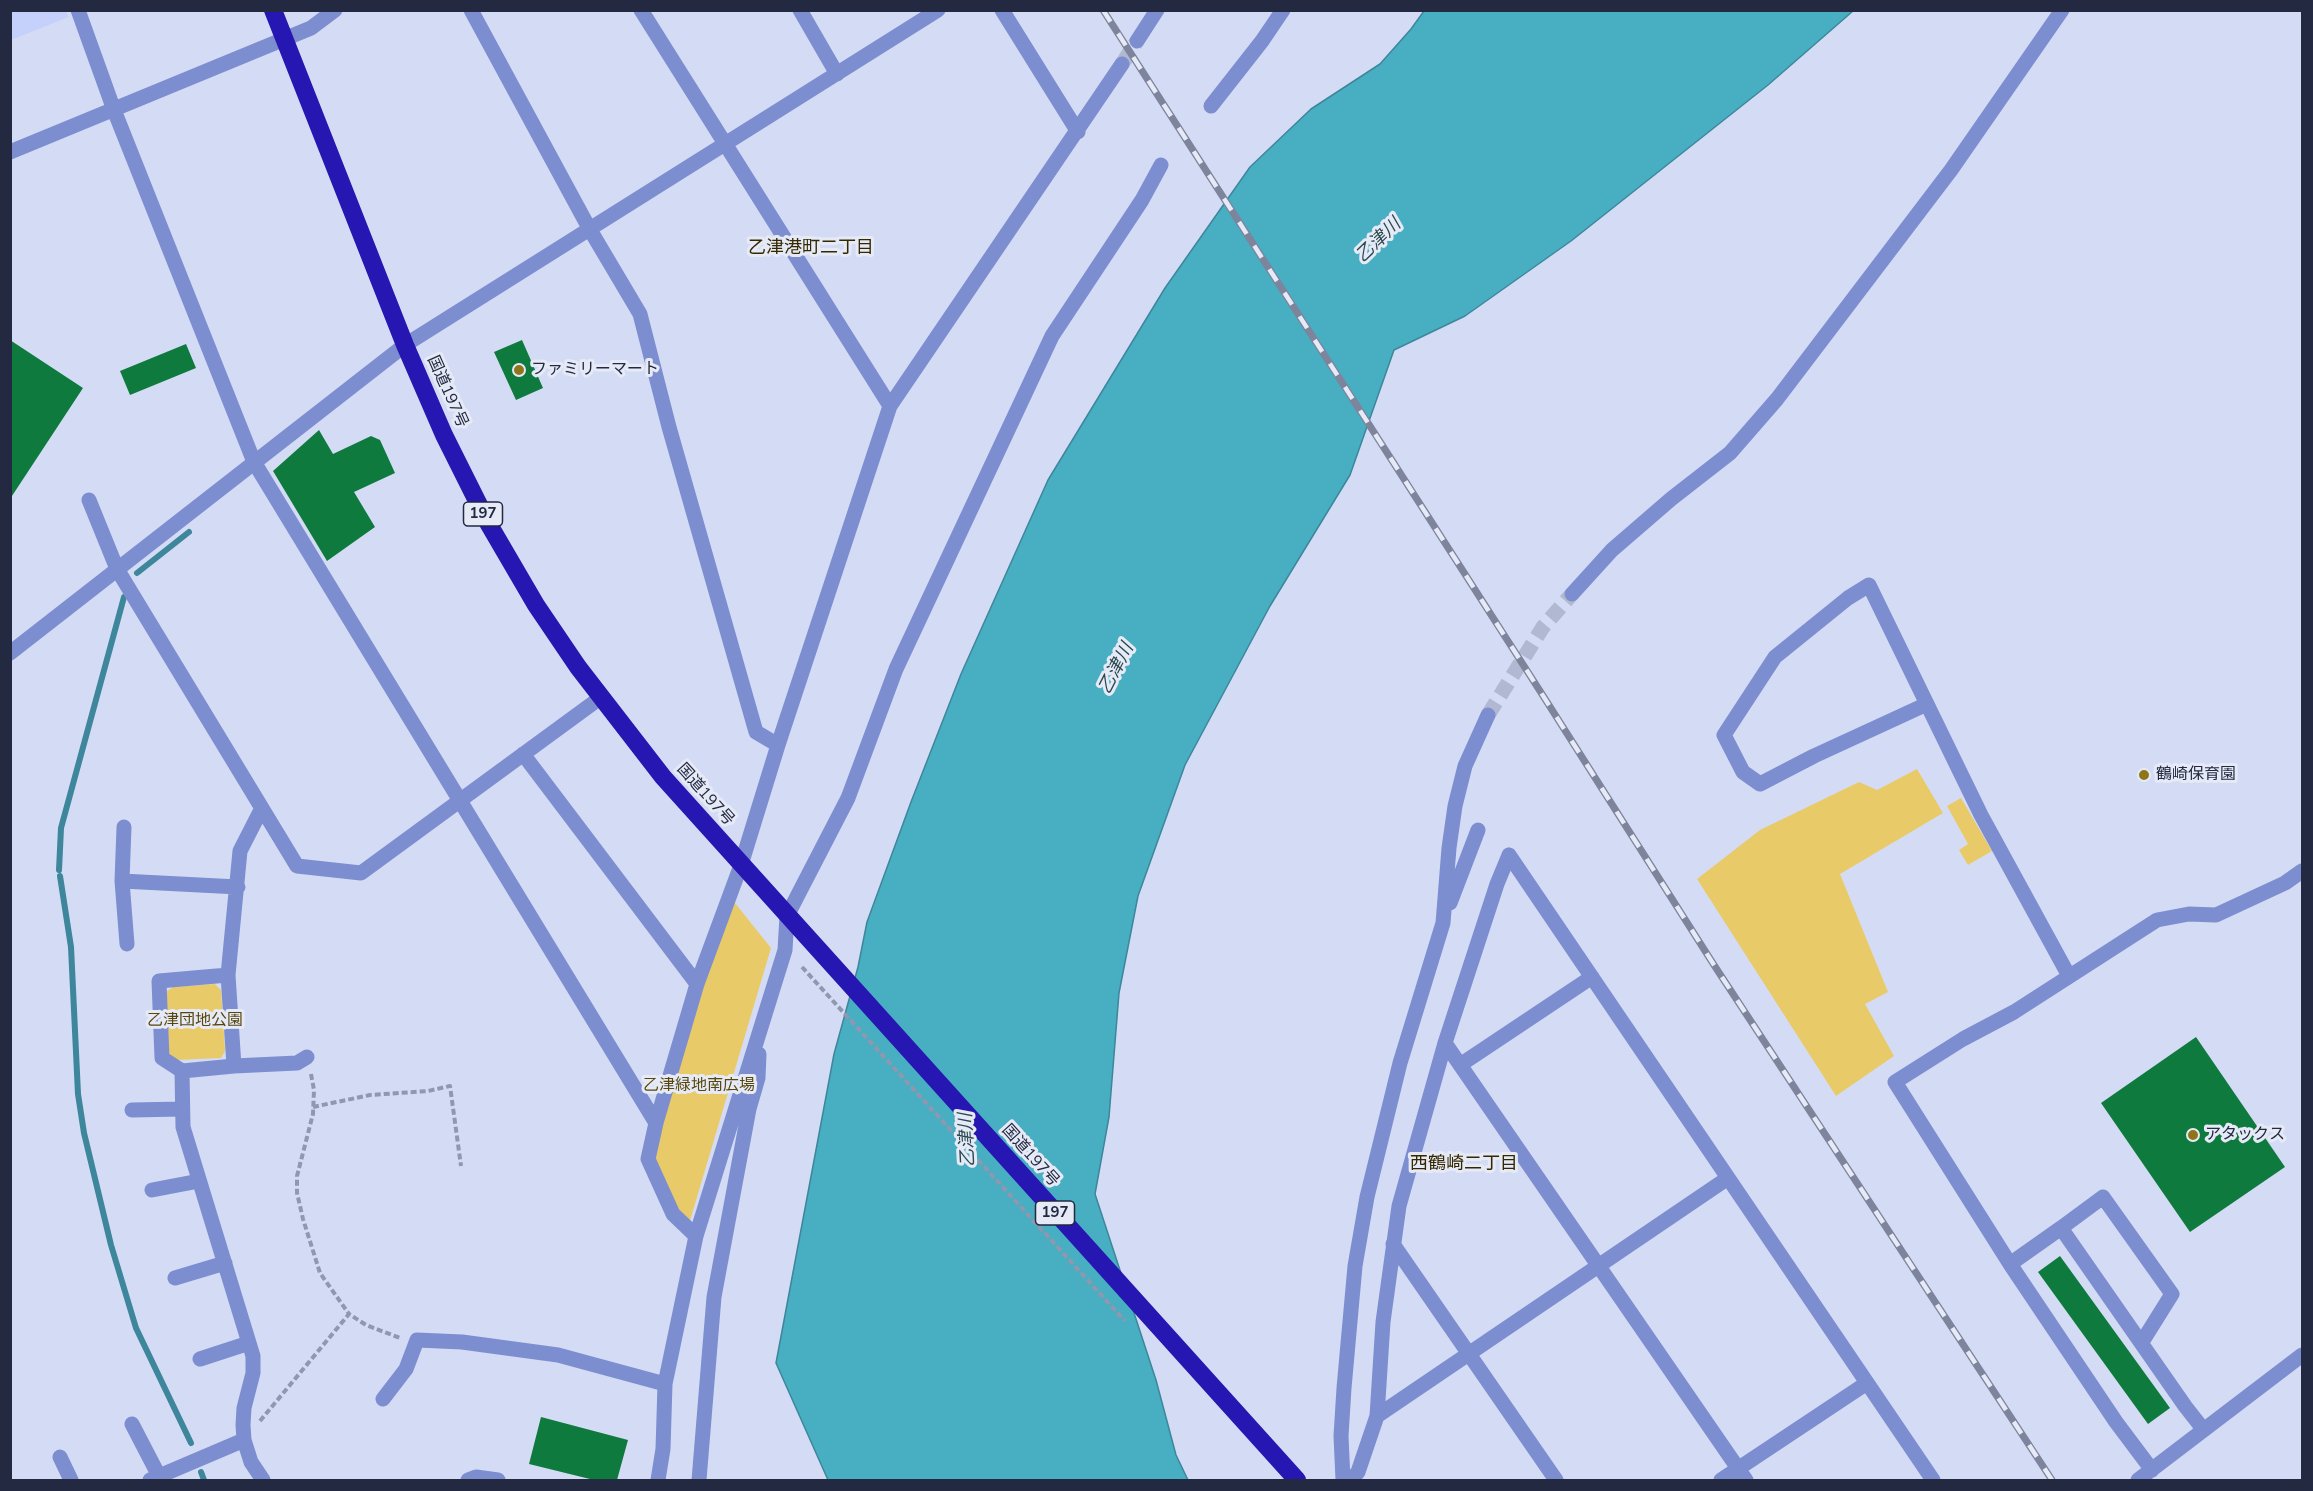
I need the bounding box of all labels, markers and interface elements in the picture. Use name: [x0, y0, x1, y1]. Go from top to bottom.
water label: 乙津川: [1352, 214, 1406, 268]
district label: 乙津港町二丁目: [748, 238, 874, 260]
street label: 国道197号: [423, 353, 471, 431]
place label: ファミリーマート: [531, 360, 659, 380]
marker: ファミリーマート: [512, 363, 526, 377]
road number: 197: [464, 502, 502, 526]
water label: 乙津川: [1095, 640, 1139, 698]
street label: 国道197号: [672, 760, 738, 830]
place label: 鶴崎保育園: [2156, 765, 2236, 785]
marker: 鶴崎保育園: [2137, 768, 2151, 782]
park label: 乙津団地公園: [147, 1011, 243, 1031]
park label: 乙津緑地南広場: [643, 1076, 755, 1096]
water label: 乙津川: [956, 1112, 980, 1168]
street label: 国道197号: [997, 1121, 1063, 1191]
place label: アタックス: [2205, 1125, 2285, 1145]
marker: アタックス: [2186, 1128, 2200, 1142]
district label: 西鶴崎二丁目: [1410, 1154, 1518, 1176]
road number: 197: [1036, 1201, 1074, 1225]

